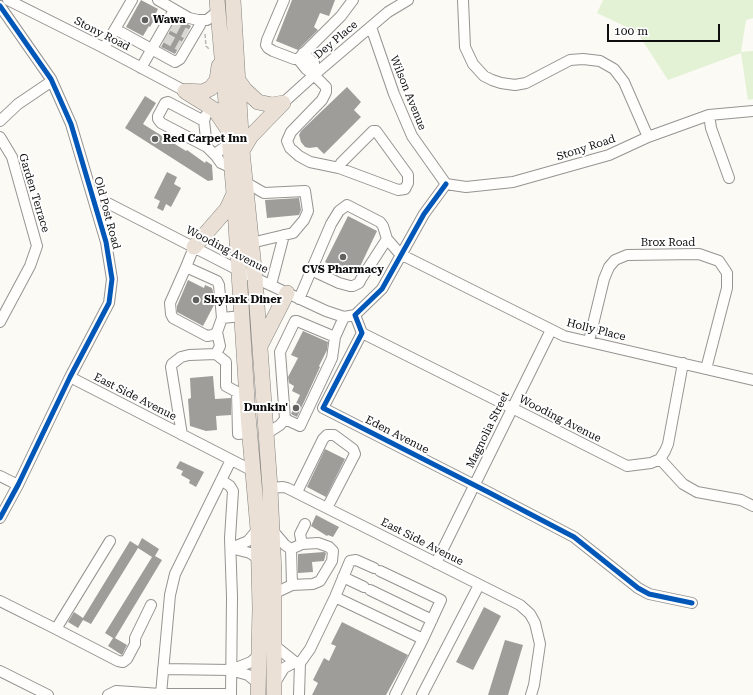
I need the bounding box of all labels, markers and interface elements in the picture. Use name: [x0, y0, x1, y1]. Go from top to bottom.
place label: Wawa: [153, 13, 186, 27]
street label: Stony Road: [72, 14, 132, 54]
marker: Wawa: [140, 15, 150, 25]
scale bar: [609, 16, 722, 42]
street label: Dey Place: [312, 18, 360, 62]
text: 100 m: [614, 24, 648, 38]
street label: Wilson Avenue: [387, 54, 429, 132]
place label: Red Carpet Inn: [163, 132, 247, 146]
street label: Stony Road: [555, 132, 617, 164]
marker: Red Carpet Inn: [150, 134, 160, 144]
street label: Garden Terrace: [16, 152, 52, 234]
street label: Old Post Road: [91, 175, 123, 251]
street label: Wooding Avenue: [184, 224, 270, 276]
street label: Brox Road: [641, 236, 695, 250]
marker: CVS Pharmacy: [338, 252, 348, 262]
place label: CVS Pharmacy: [302, 263, 384, 277]
place label: Skylark Diner: [204, 293, 282, 307]
marker: Skylark Diner: [191, 295, 201, 305]
street label: Holly Place: [565, 316, 627, 344]
street label: East Side Avenue: [92, 370, 178, 424]
street label: Magnolia Street: [464, 390, 512, 470]
street label: Wooding Avenue: [517, 393, 603, 445]
place label: Dunkin': [244, 401, 288, 415]
marker: Dunkin': [291, 403, 301, 413]
street label: Eden Avenue: [363, 413, 431, 457]
street label: East Side Avenue: [379, 515, 465, 569]

